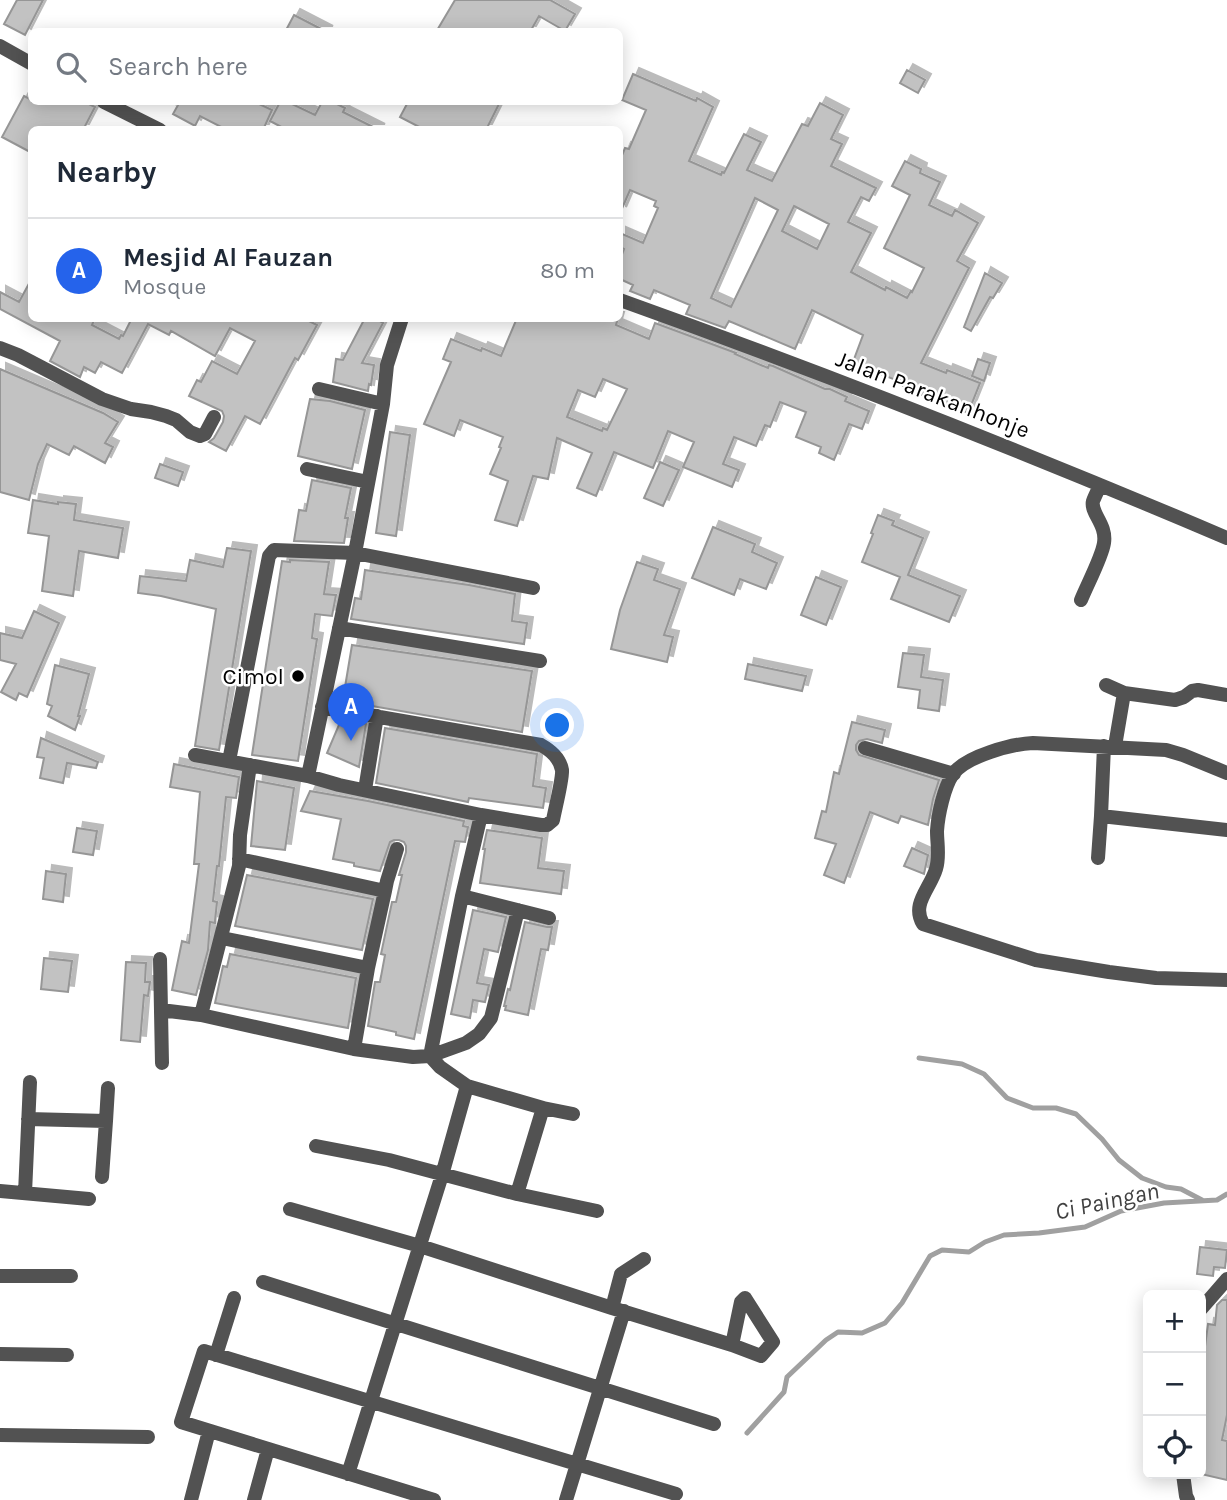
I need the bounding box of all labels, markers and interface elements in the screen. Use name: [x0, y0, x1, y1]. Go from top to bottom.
search box: [28, 28, 623, 105]
icon: search: [52, 48, 90, 86]
text: Search here: [108, 51, 248, 82]
text: Nearby: [56, 154, 156, 190]
text: Mesjid Al Fauzan: [123, 242, 333, 273]
text: A: [72, 257, 86, 284]
text: 80 m: [540, 257, 595, 284]
text: Mosque: [123, 273, 206, 300]
street label: Jalan Parakanhonje: [832, 345, 1034, 444]
place label: Cimol: [223, 663, 284, 690]
marker: Cimol: [290, 668, 306, 684]
pin: A: [328, 683, 374, 741]
your location: [540, 708, 574, 742]
water label: Ci Paingan: [1052, 1176, 1162, 1226]
map controls: [1143, 1290, 1206, 1479]
button: +: [1143, 1290, 1206, 1353]
button: −: [1143, 1353, 1206, 1416]
button: locate: [1143, 1416, 1206, 1479]

